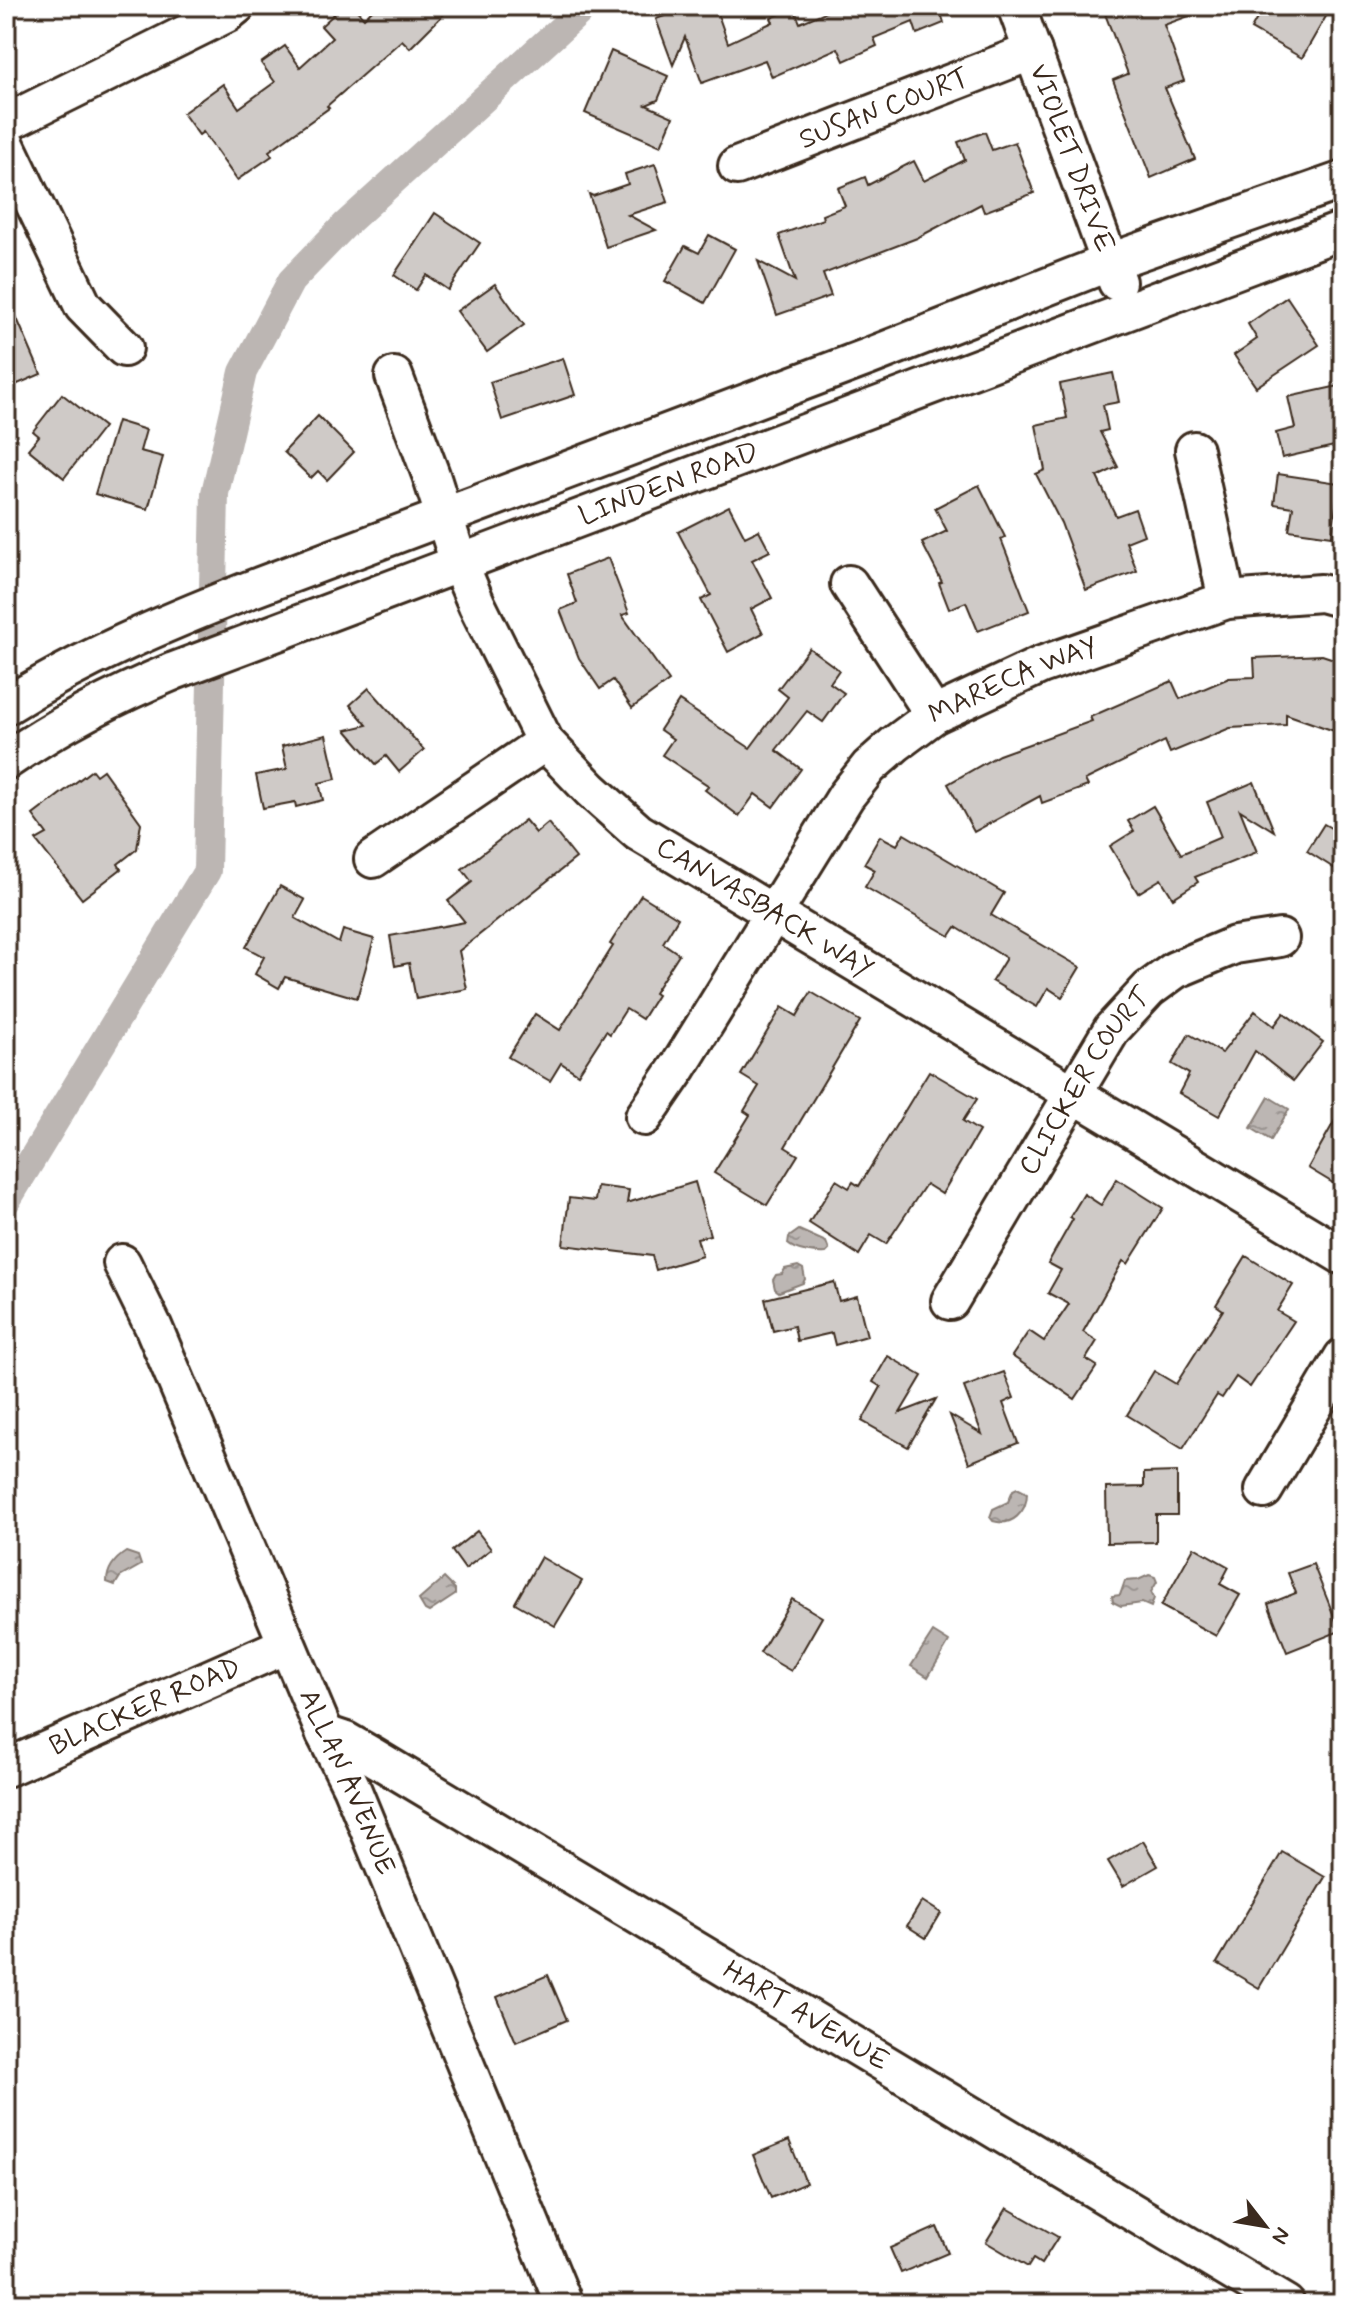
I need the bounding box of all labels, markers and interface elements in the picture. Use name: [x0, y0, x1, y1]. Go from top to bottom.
street label: SUSAN COURT: [794, 59, 975, 159]
street label: VIOLET DRIVE: [1020, 59, 1123, 258]
street label: LINDEN ROAD: [574, 434, 764, 535]
street label: MARECA WAY: [923, 628, 1102, 733]
street label: CANVASBACK WAY: [649, 829, 880, 988]
street label: CLICKER COURT: [1010, 979, 1160, 1182]
street label: BLACKER ROAD: [44, 1649, 246, 1765]
street label: ALLAN AVENUE: [290, 1684, 404, 1881]
street label: HART AVENUE: [716, 1952, 896, 2080]
north arrow: [1225, 2186, 1305, 2266]
text: N: [1265, 2222, 1296, 2249]

